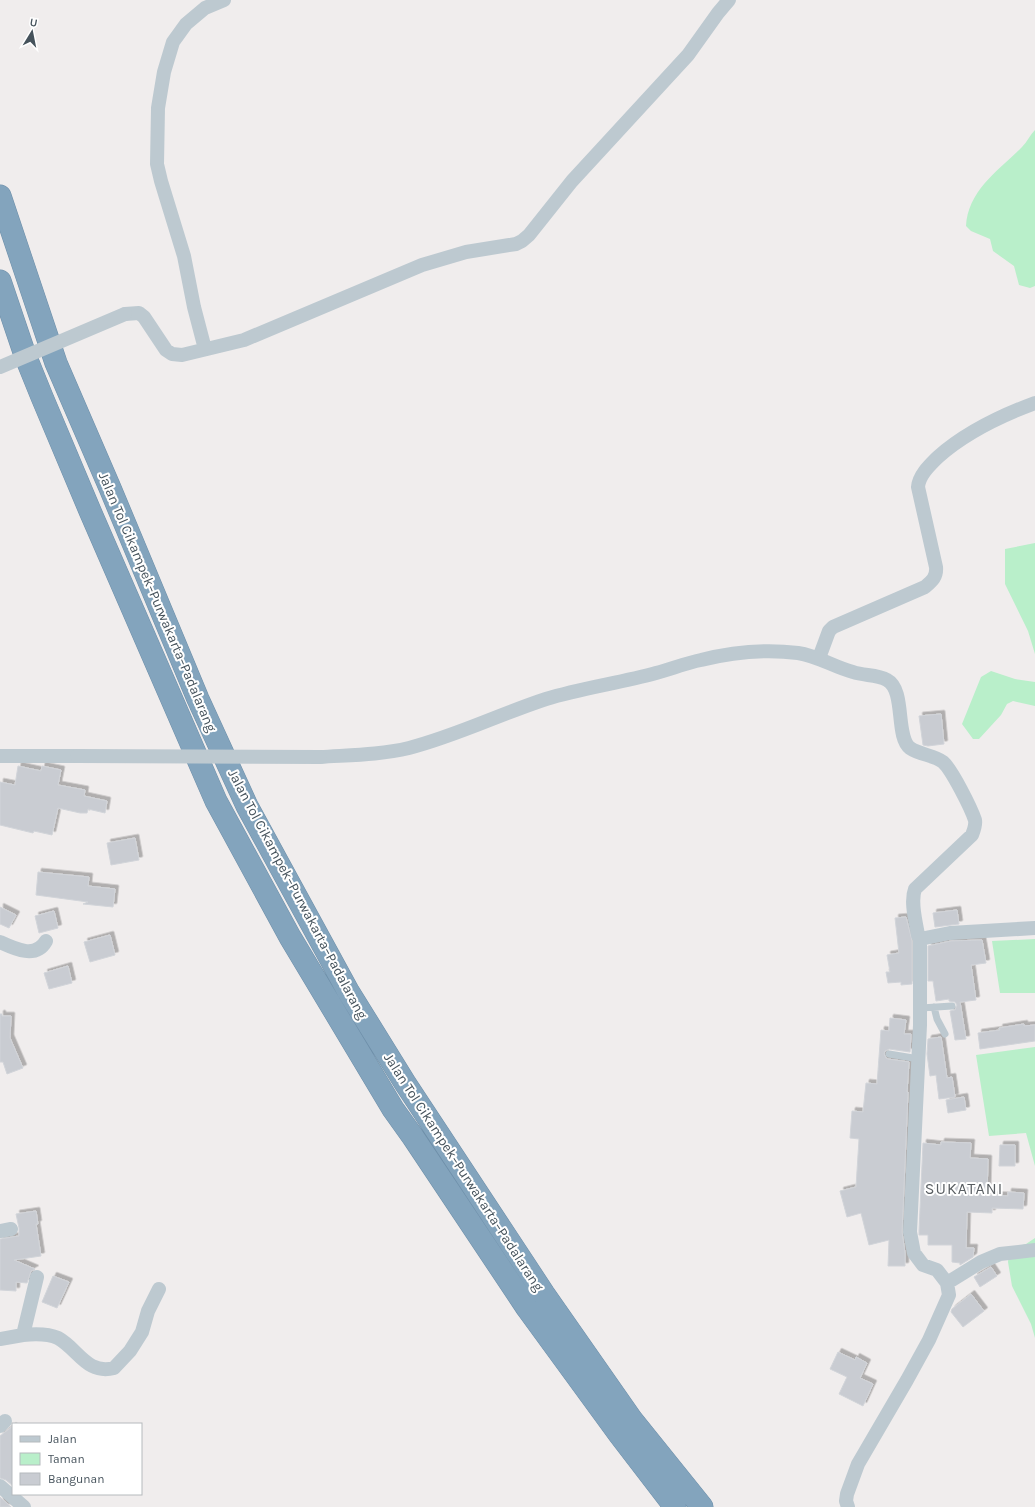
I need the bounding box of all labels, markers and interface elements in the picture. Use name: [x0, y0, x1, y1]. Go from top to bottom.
north arrow: [12, 12, 52, 52]
text: U: [29, 16, 39, 30]
street label: Jalan Tol Cikampek–Purwakarta–Padalarang: [95, 470, 220, 735]
street label: Jalan Tol Cikampek–Purwakarta–Padalarang: [224, 766, 371, 1022]
street label: Jalan Tol Cikampek–Purwakarta–Padalarang: [380, 1050, 547, 1295]
district label: SUKATANI: [925, 1179, 1003, 1198]
legend: [12, 1423, 142, 1495]
text: Jalan: [48, 1432, 77, 1446]
text: Taman: [48, 1452, 85, 1466]
text: Bangunan: [48, 1472, 104, 1486]

